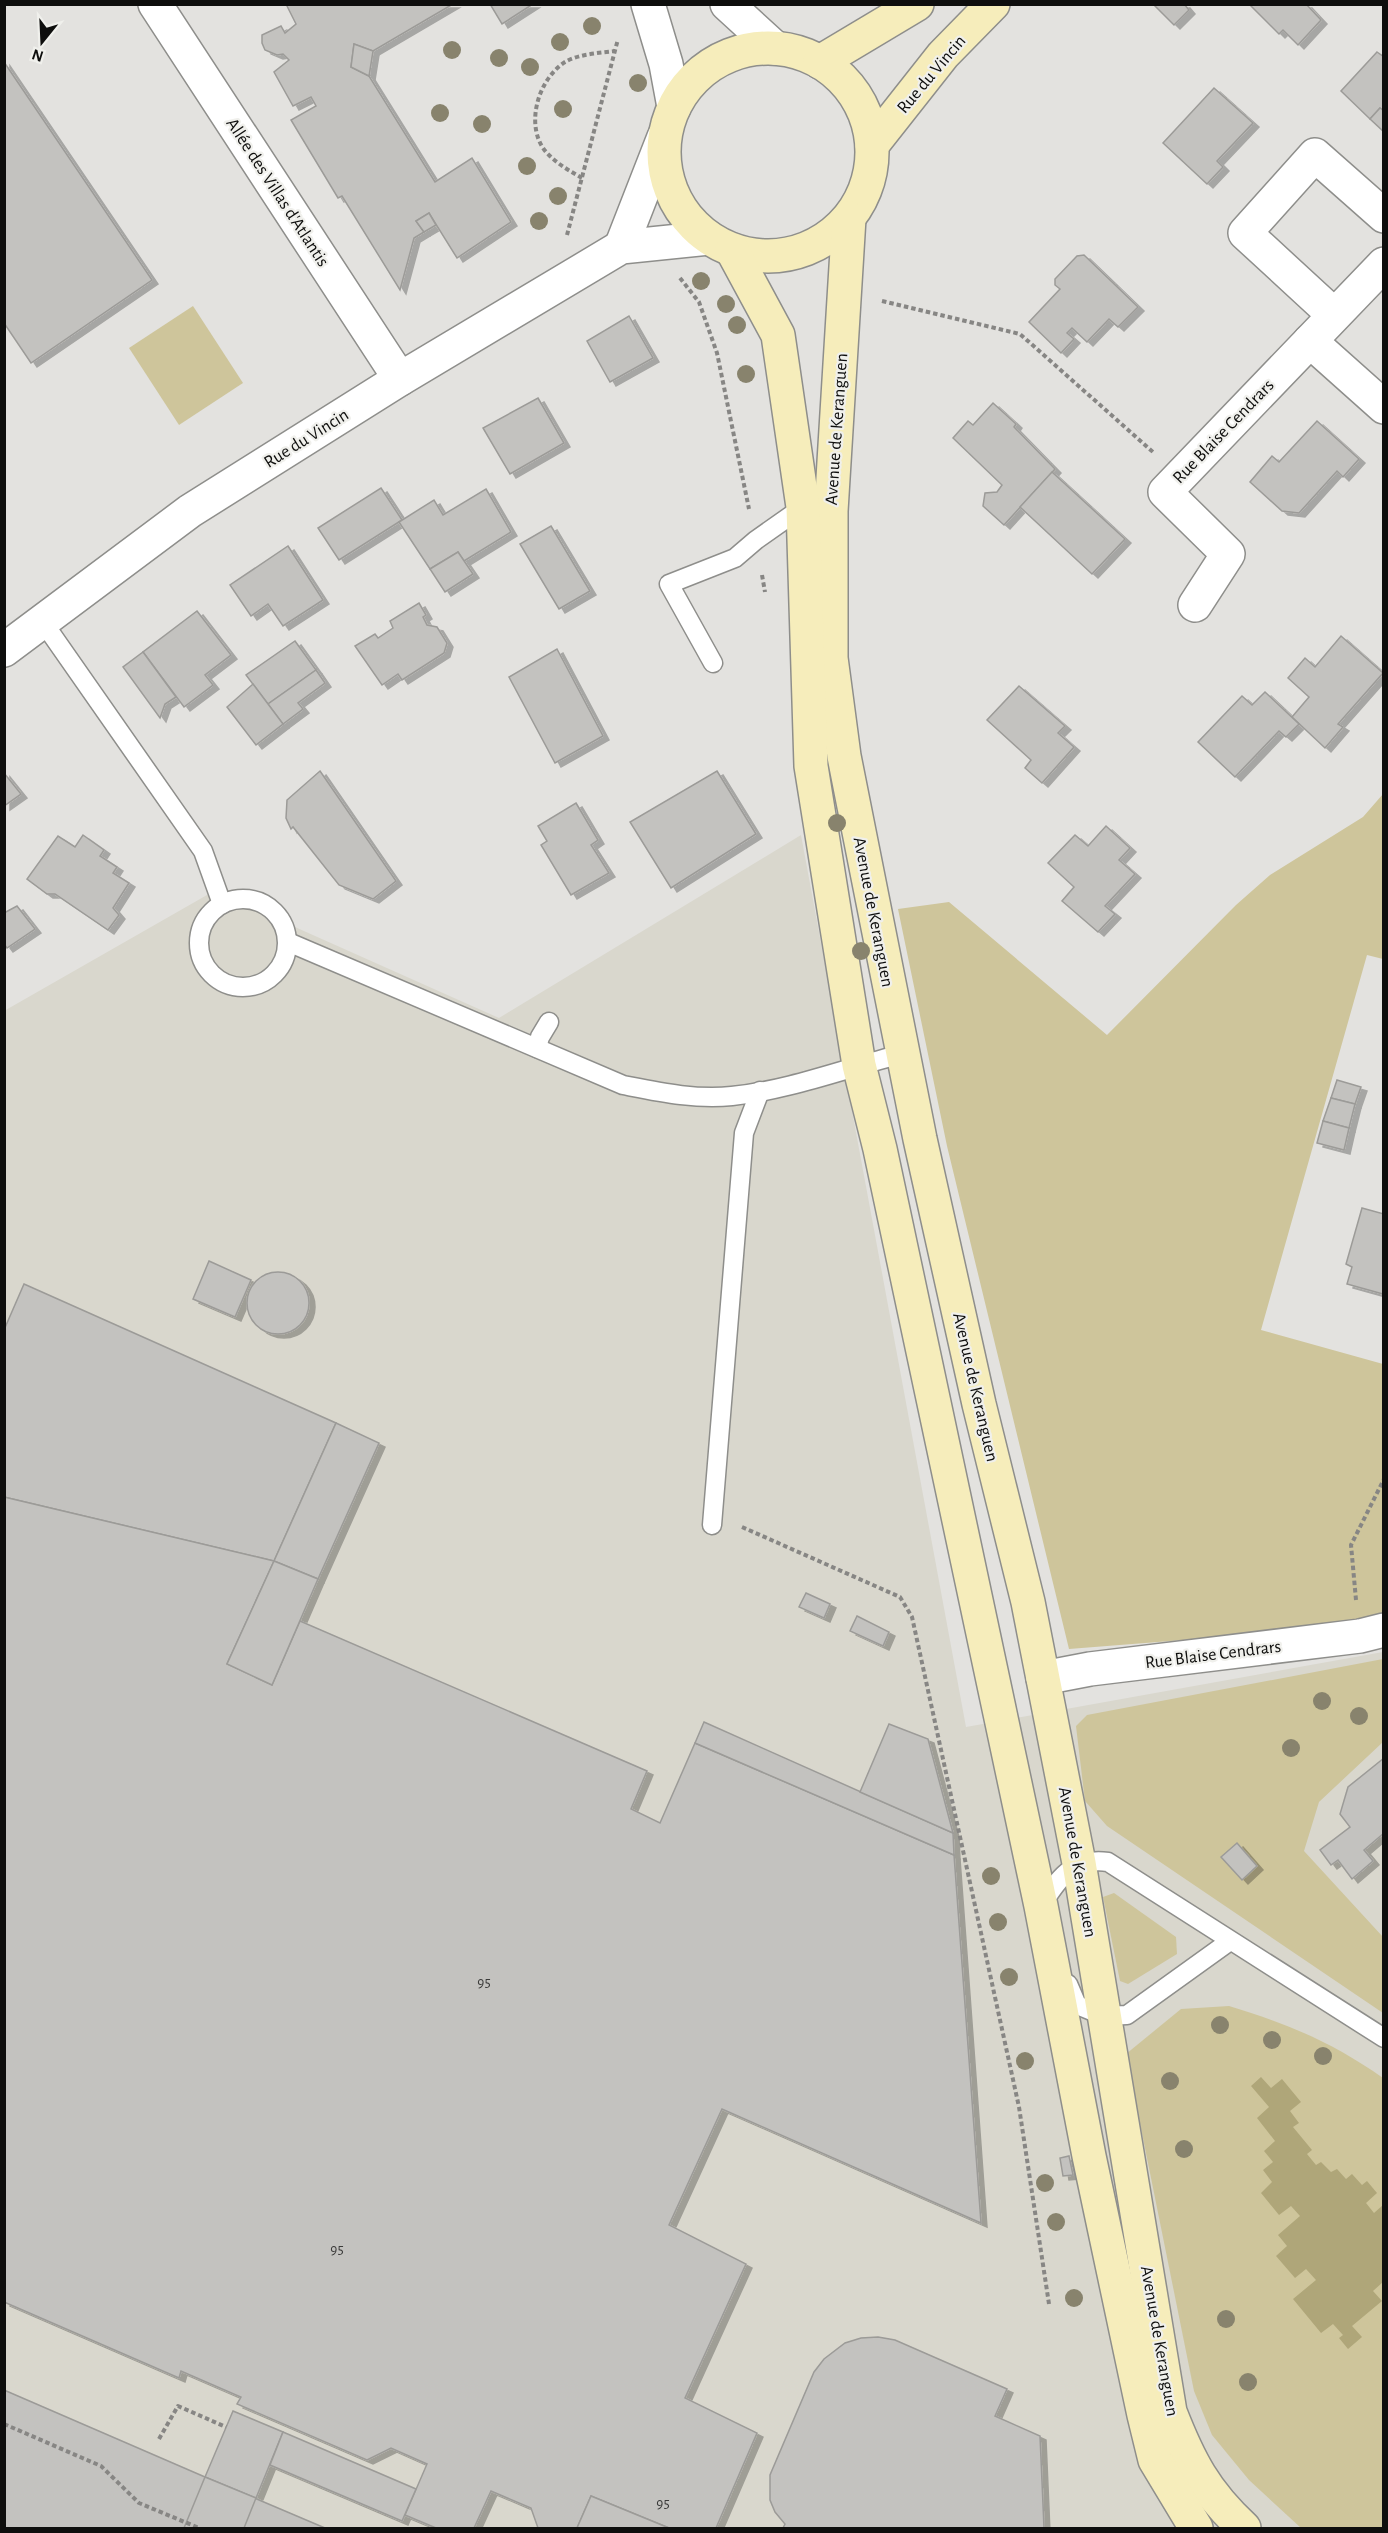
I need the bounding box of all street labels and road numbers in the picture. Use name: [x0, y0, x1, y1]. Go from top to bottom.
street label: Rue du Vincin: [894, 32, 969, 117]
street label: Allée des Villas d'Atlantis: [222, 115, 332, 270]
street label: Avenue de Keranguen: [823, 352, 851, 506]
street label: Rue Blaise Cendrars: [1170, 376, 1278, 487]
street label: Rue du Vincin: [261, 406, 352, 472]
street label: Avenue de Keranguen: [850, 836, 896, 989]
street label: Avenue de Keranguen: [949, 1311, 1001, 1463]
street label: Rue Blaise Cendrars: [1144, 1638, 1282, 1672]
street label: Avenue de Keranguen: [1055, 1786, 1099, 1939]
street label: Avenue de Keranguen: [1137, 2265, 1181, 2418]

